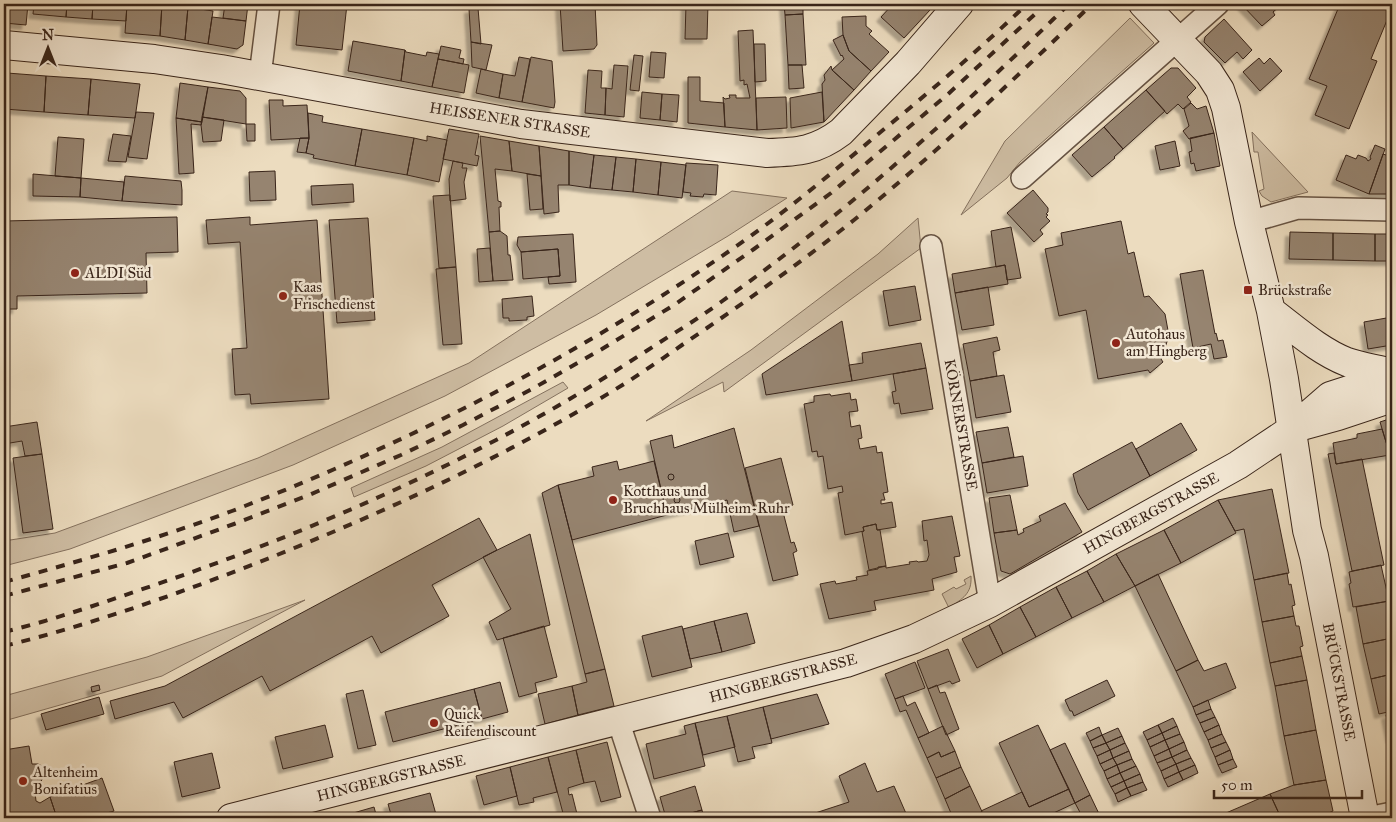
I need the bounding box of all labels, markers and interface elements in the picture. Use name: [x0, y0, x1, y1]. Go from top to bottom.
north arrow: [22, 22, 72, 72]
text: N: [42, 27, 54, 44]
street label: HEISSENER STRASSE: [428, 98, 592, 142]
place label: ALDI Süd: [84, 264, 152, 282]
marker: ALDI Süd: [69, 267, 81, 279]
place label: Kaas Frischedienst: [293, 278, 376, 313]
place label: Brückstraße: [1258, 281, 1332, 299]
marker: Brückstraße: [1242, 284, 1254, 296]
marker: Kaas Frischedienst: [277, 290, 289, 302]
place label: Autohaus am Hingberg: [1125, 325, 1208, 360]
marker: Autohaus am Hingberg: [1110, 337, 1122, 349]
street label: KÖRNERSTRASSE: [941, 357, 982, 493]
street label: HINGBERGSTRASSE: [1080, 468, 1222, 558]
place label: Kotthaus und Bruchhaus Mülheim-Ruhr: [623, 482, 790, 517]
marker: Kotthaus und Bruchhaus Mülheim-Ruhr: [607, 494, 619, 506]
street label: BRÜCKSTRASSE: [1319, 621, 1360, 743]
street label: HINGBERGSTRASSE: [707, 650, 859, 706]
place label: Quick Reifendiscount: [444, 705, 537, 740]
marker: Quick Reifendiscount: [428, 717, 440, 729]
street label: HINGBERGSTRASSE: [315, 751, 467, 805]
place label: Altenheim Bonifatius: [32, 763, 98, 798]
scale bar: [1214, 767, 1361, 799]
marker: Altenheim Bonifatius: [17, 775, 29, 787]
text: 50 m: [1221, 776, 1253, 794]

